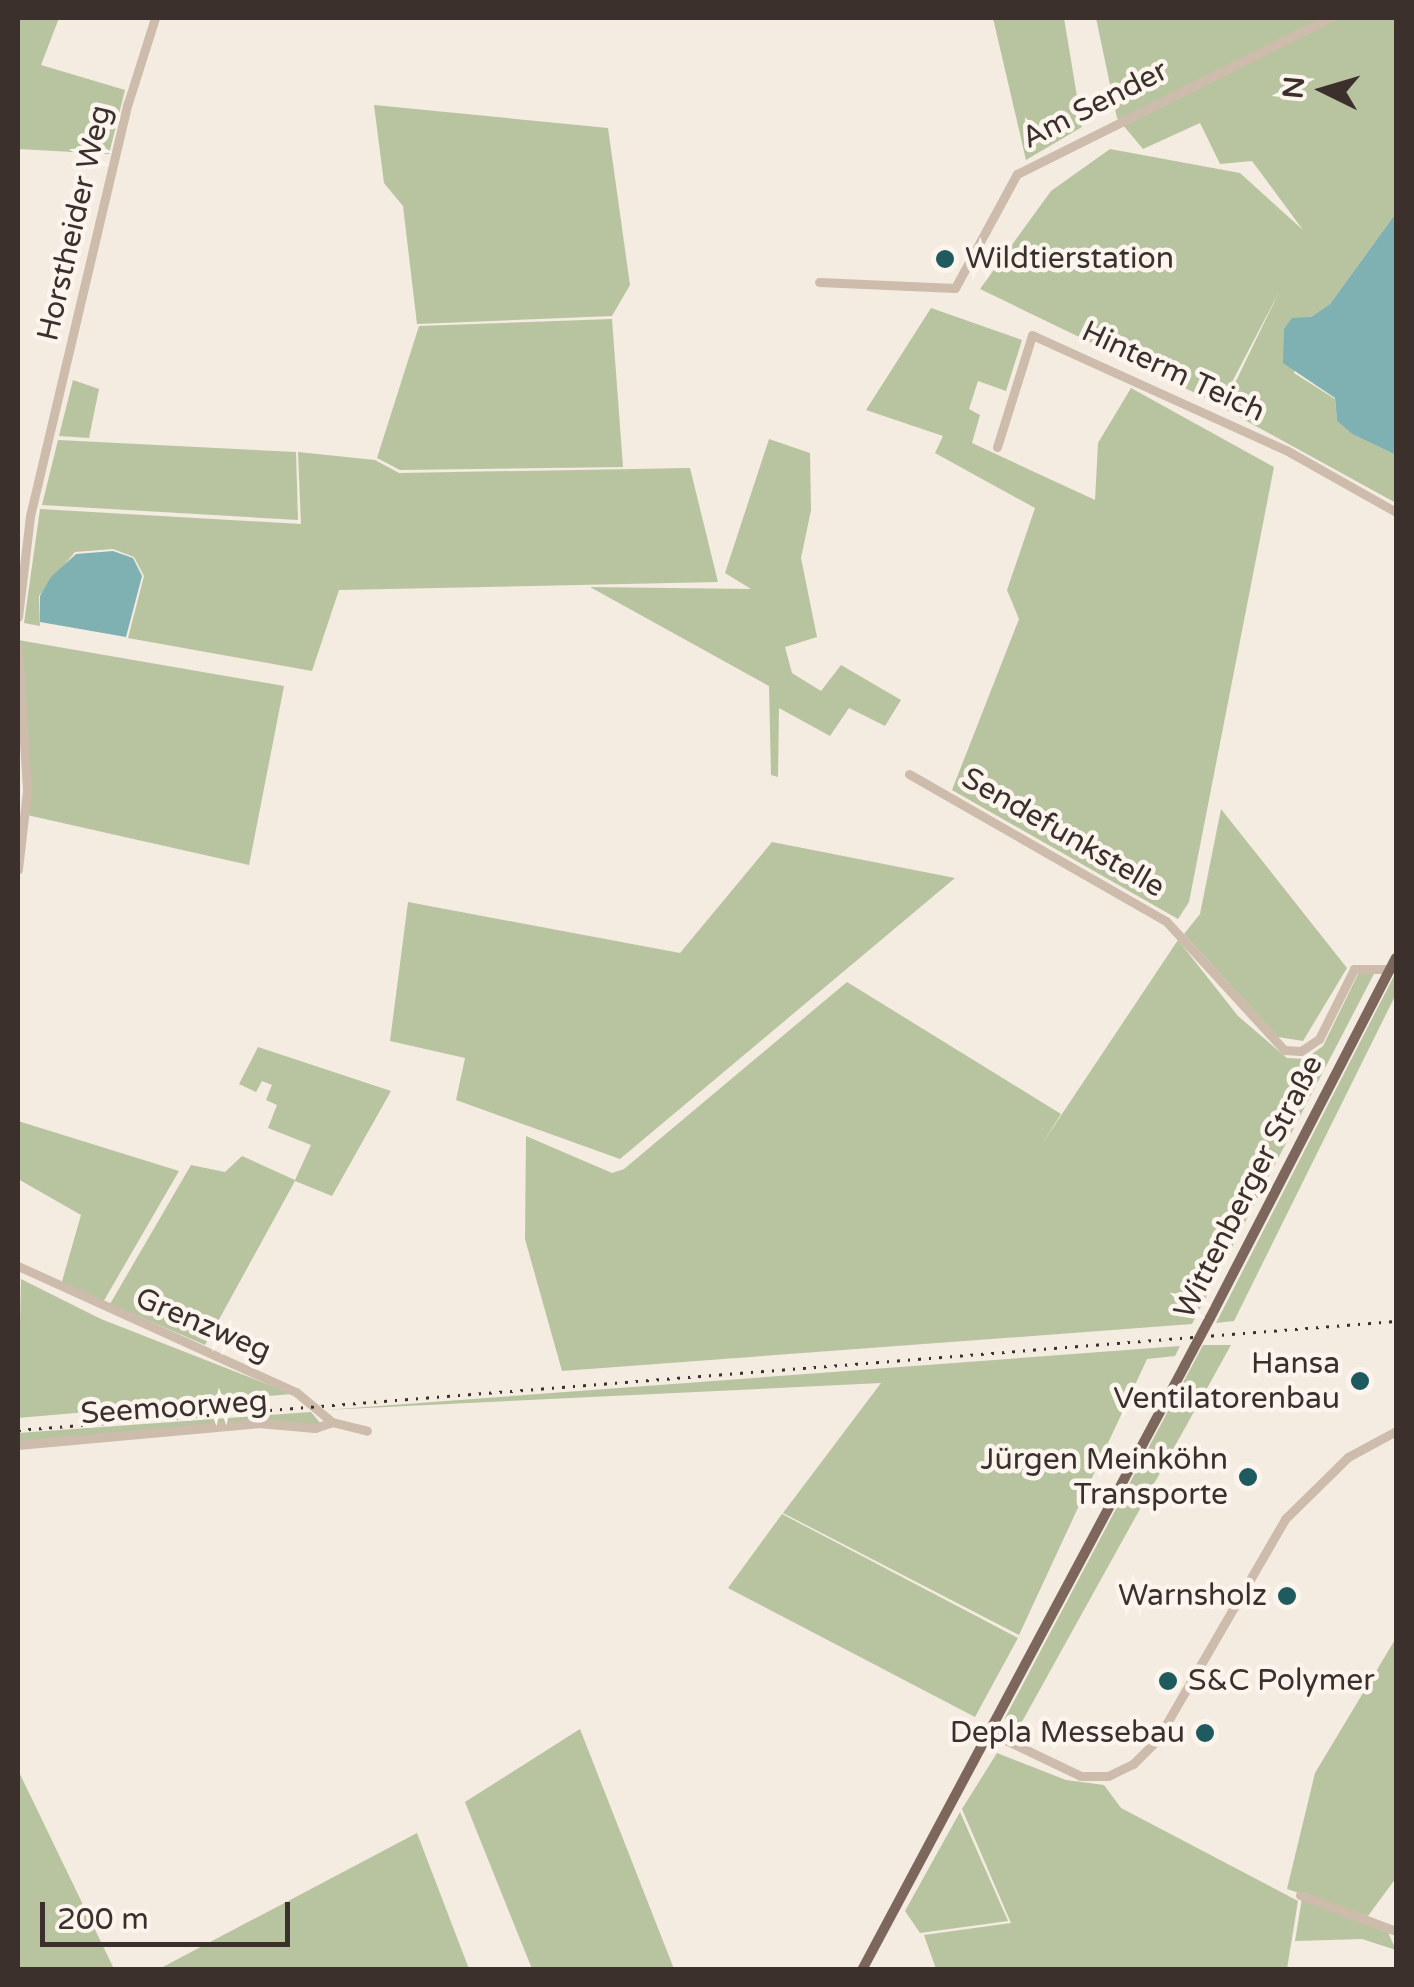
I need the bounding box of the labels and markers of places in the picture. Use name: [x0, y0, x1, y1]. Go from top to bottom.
place label: Wildtierstation: [965, 241, 1174, 277]
marker: Wildtierstation: [934, 248, 956, 270]
place label: Hansa Ventilatorenbau: [1113, 1346, 1340, 1416]
marker: Hansa Ventilatorenbau: [1349, 1370, 1371, 1392]
place label: Jürgen Meinköhn Transporte: [981, 1442, 1228, 1512]
marker: Jürgen Meinköhn Transporte: [1237, 1466, 1259, 1488]
place label: Warnsholz: [1118, 1578, 1267, 1614]
marker: Warnsholz: [1276, 1585, 1298, 1607]
place label: S&C Polymer: [1188, 1663, 1375, 1699]
marker: S&C Polymer: [1157, 1670, 1179, 1692]
place label: Depla Messebau: [950, 1715, 1185, 1751]
marker: Depla Messebau: [1194, 1722, 1216, 1744]

